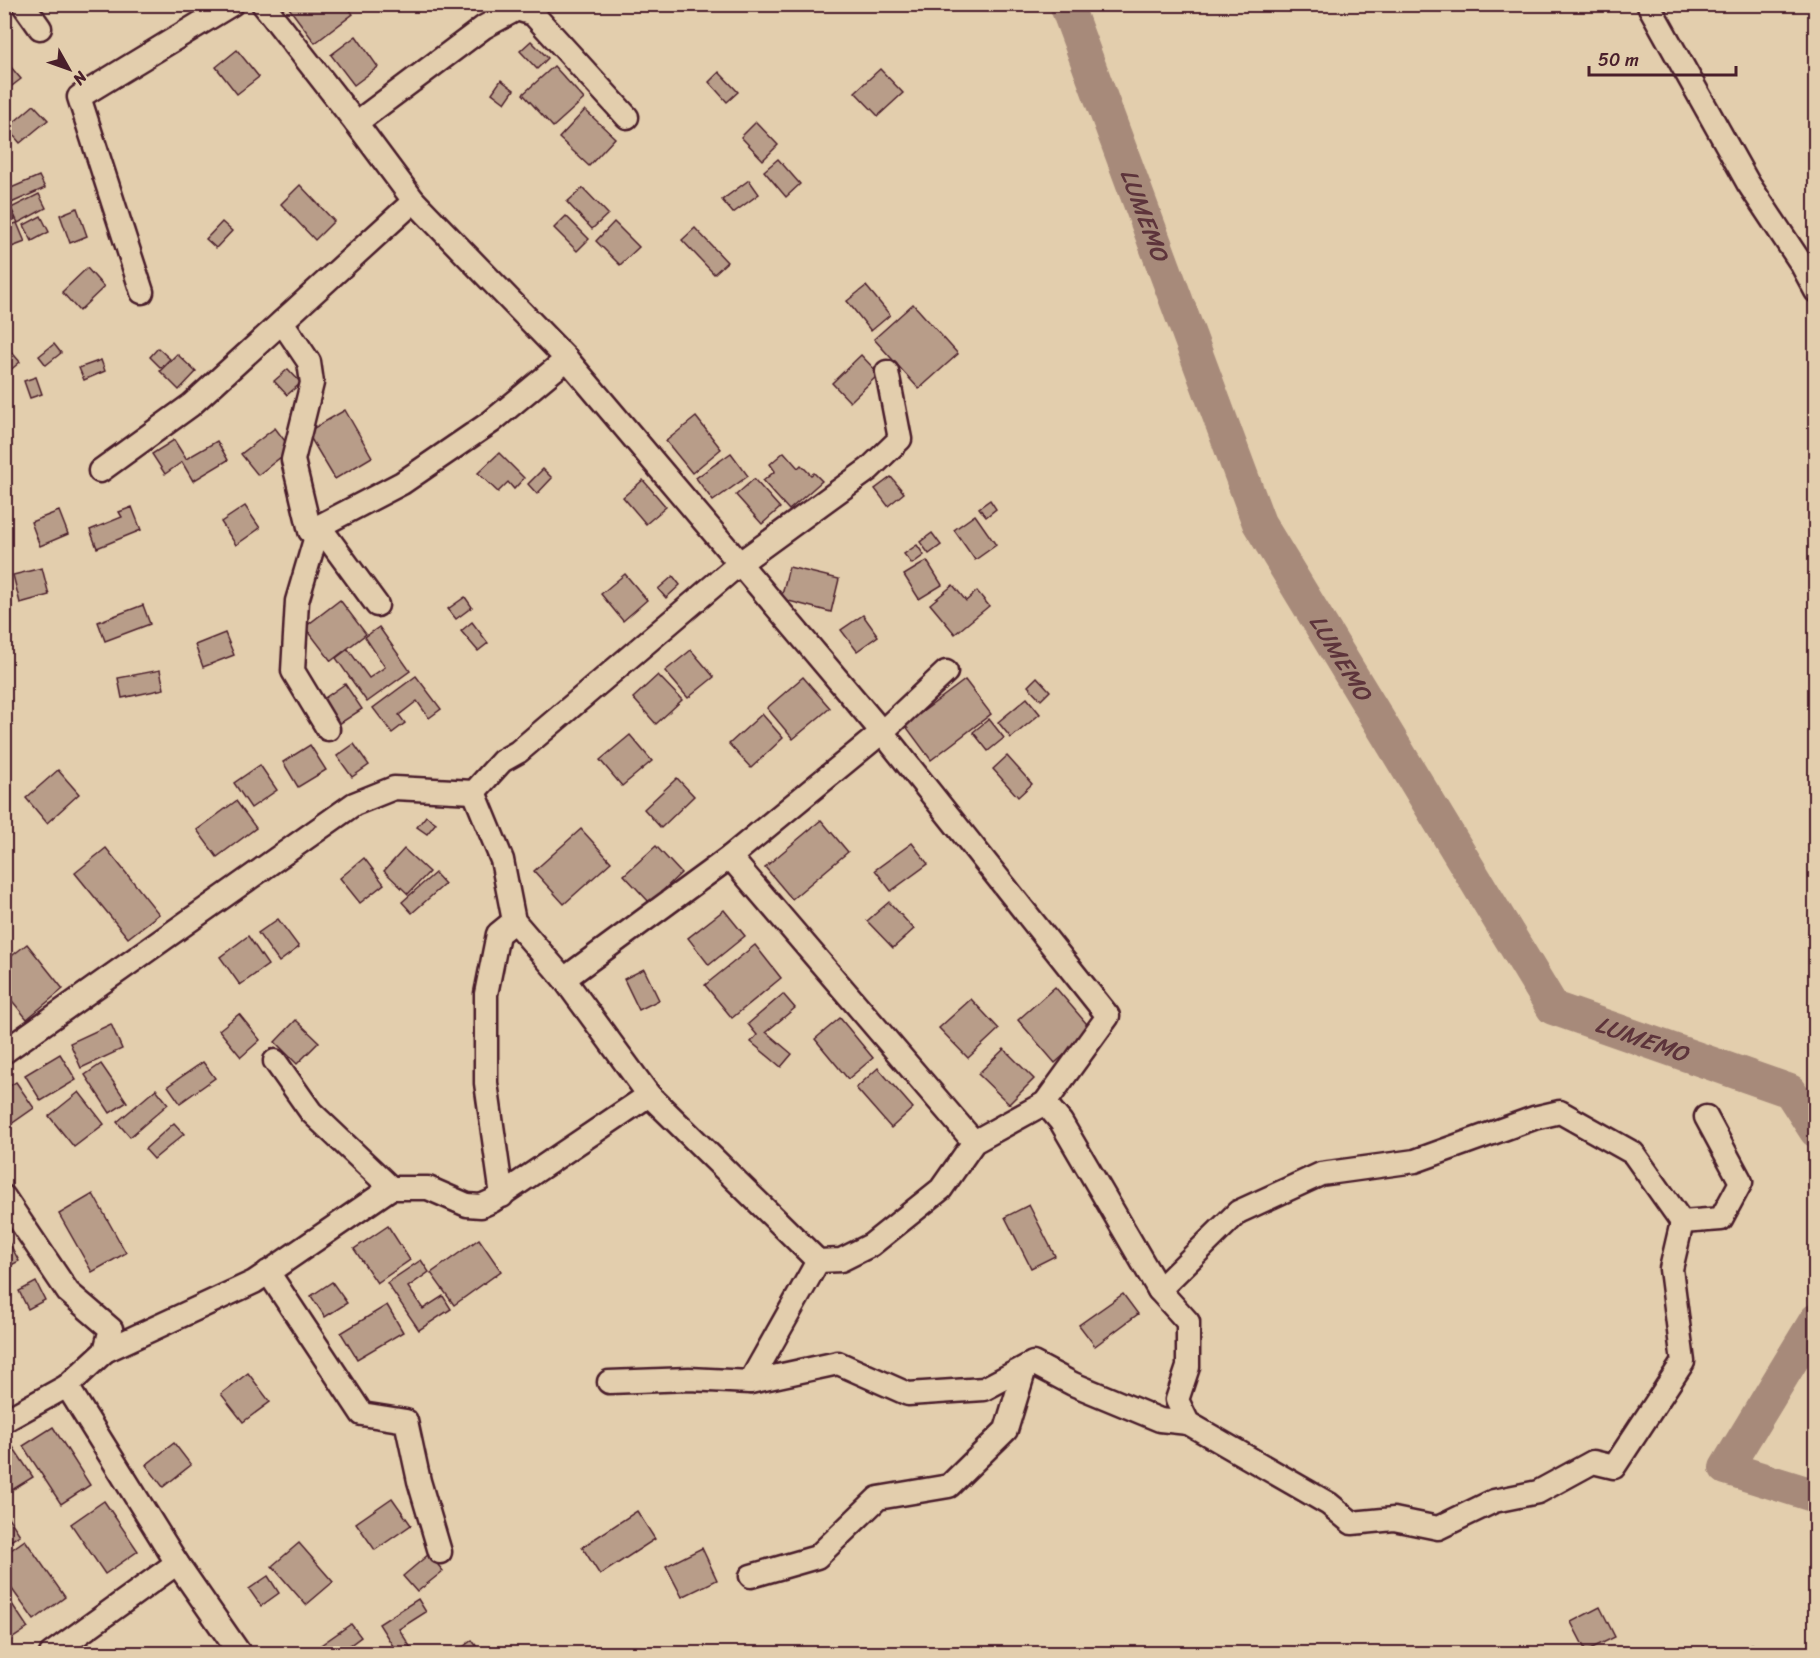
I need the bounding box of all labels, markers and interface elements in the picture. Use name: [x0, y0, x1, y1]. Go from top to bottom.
north arrow: [39, 39, 99, 99]
scale bar: [1589, 39, 1736, 77]
text: 50 m: [1598, 44, 1639, 76]
text: N: [65, 64, 95, 93]
water label: LUMEMO: [1108, 163, 1182, 269]
water label: LUMEMO: [1298, 606, 1385, 711]
water label: LUMEMO: [1590, 1003, 1696, 1076]

